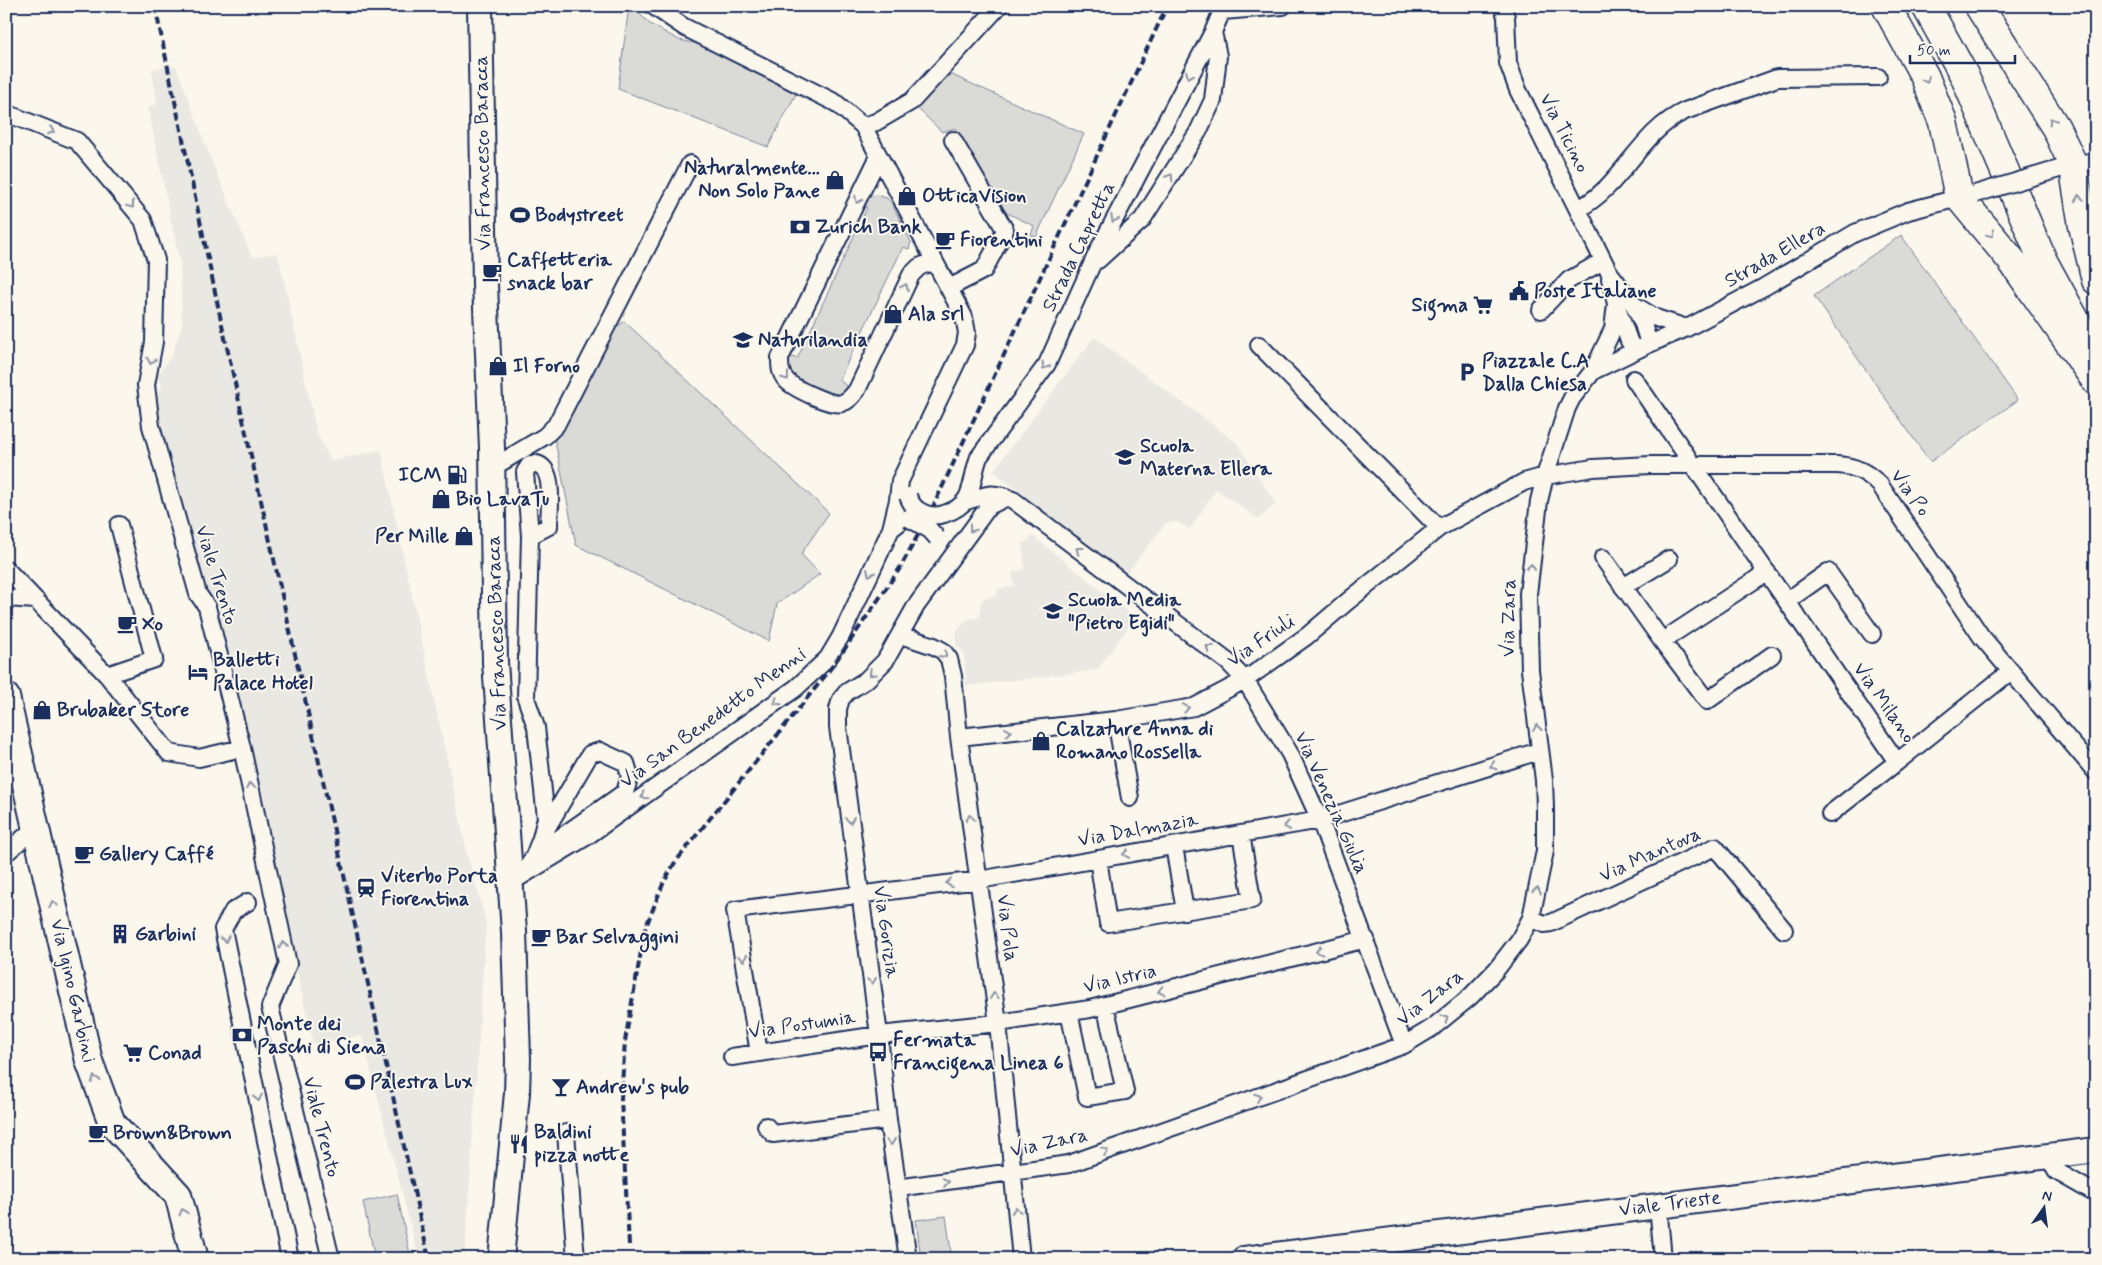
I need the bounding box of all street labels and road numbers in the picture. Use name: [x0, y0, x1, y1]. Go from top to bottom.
street label: Via Francesco Baracca: [468, 55, 498, 251]
street label: Via Ticino: [1532, 89, 1596, 177]
street label: Strada Capretta: [1036, 178, 1122, 316]
street label: Strada Ellera: [1720, 215, 1830, 295]
street label: Via Po: [1884, 464, 1936, 522]
street label: Viale Trento: [188, 522, 244, 628]
street label: Via Francesco Baracca: [480, 535, 514, 731]
street label: Via Zara: [1495, 579, 1523, 657]
street label: Via Friuli: [1222, 608, 1300, 674]
street label: Via San Benedetto Menni: [614, 641, 812, 795]
street label: Via Milano: [1846, 657, 1922, 749]
street label: Via Venezia Giulia: [1287, 727, 1375, 879]
street label: Via Dalmazia: [1076, 806, 1201, 854]
street label: Via Mantova: [1595, 821, 1705, 889]
street label: Via Gorizia: [866, 884, 906, 981]
street label: Via Pola: [989, 893, 1025, 963]
street label: Via Igino Garbini: [43, 916, 103, 1066]
street label: Via Istria: [1081, 957, 1159, 1001]
street label: Via Zara: [1391, 963, 1469, 1033]
street label: Via Postumia: [747, 1004, 858, 1046]
street label: Viale Trento: [295, 1074, 347, 1180]
street label: Via Zara: [1008, 1122, 1090, 1164]
street label: Viale Trieste: [1617, 1184, 1723, 1224]

